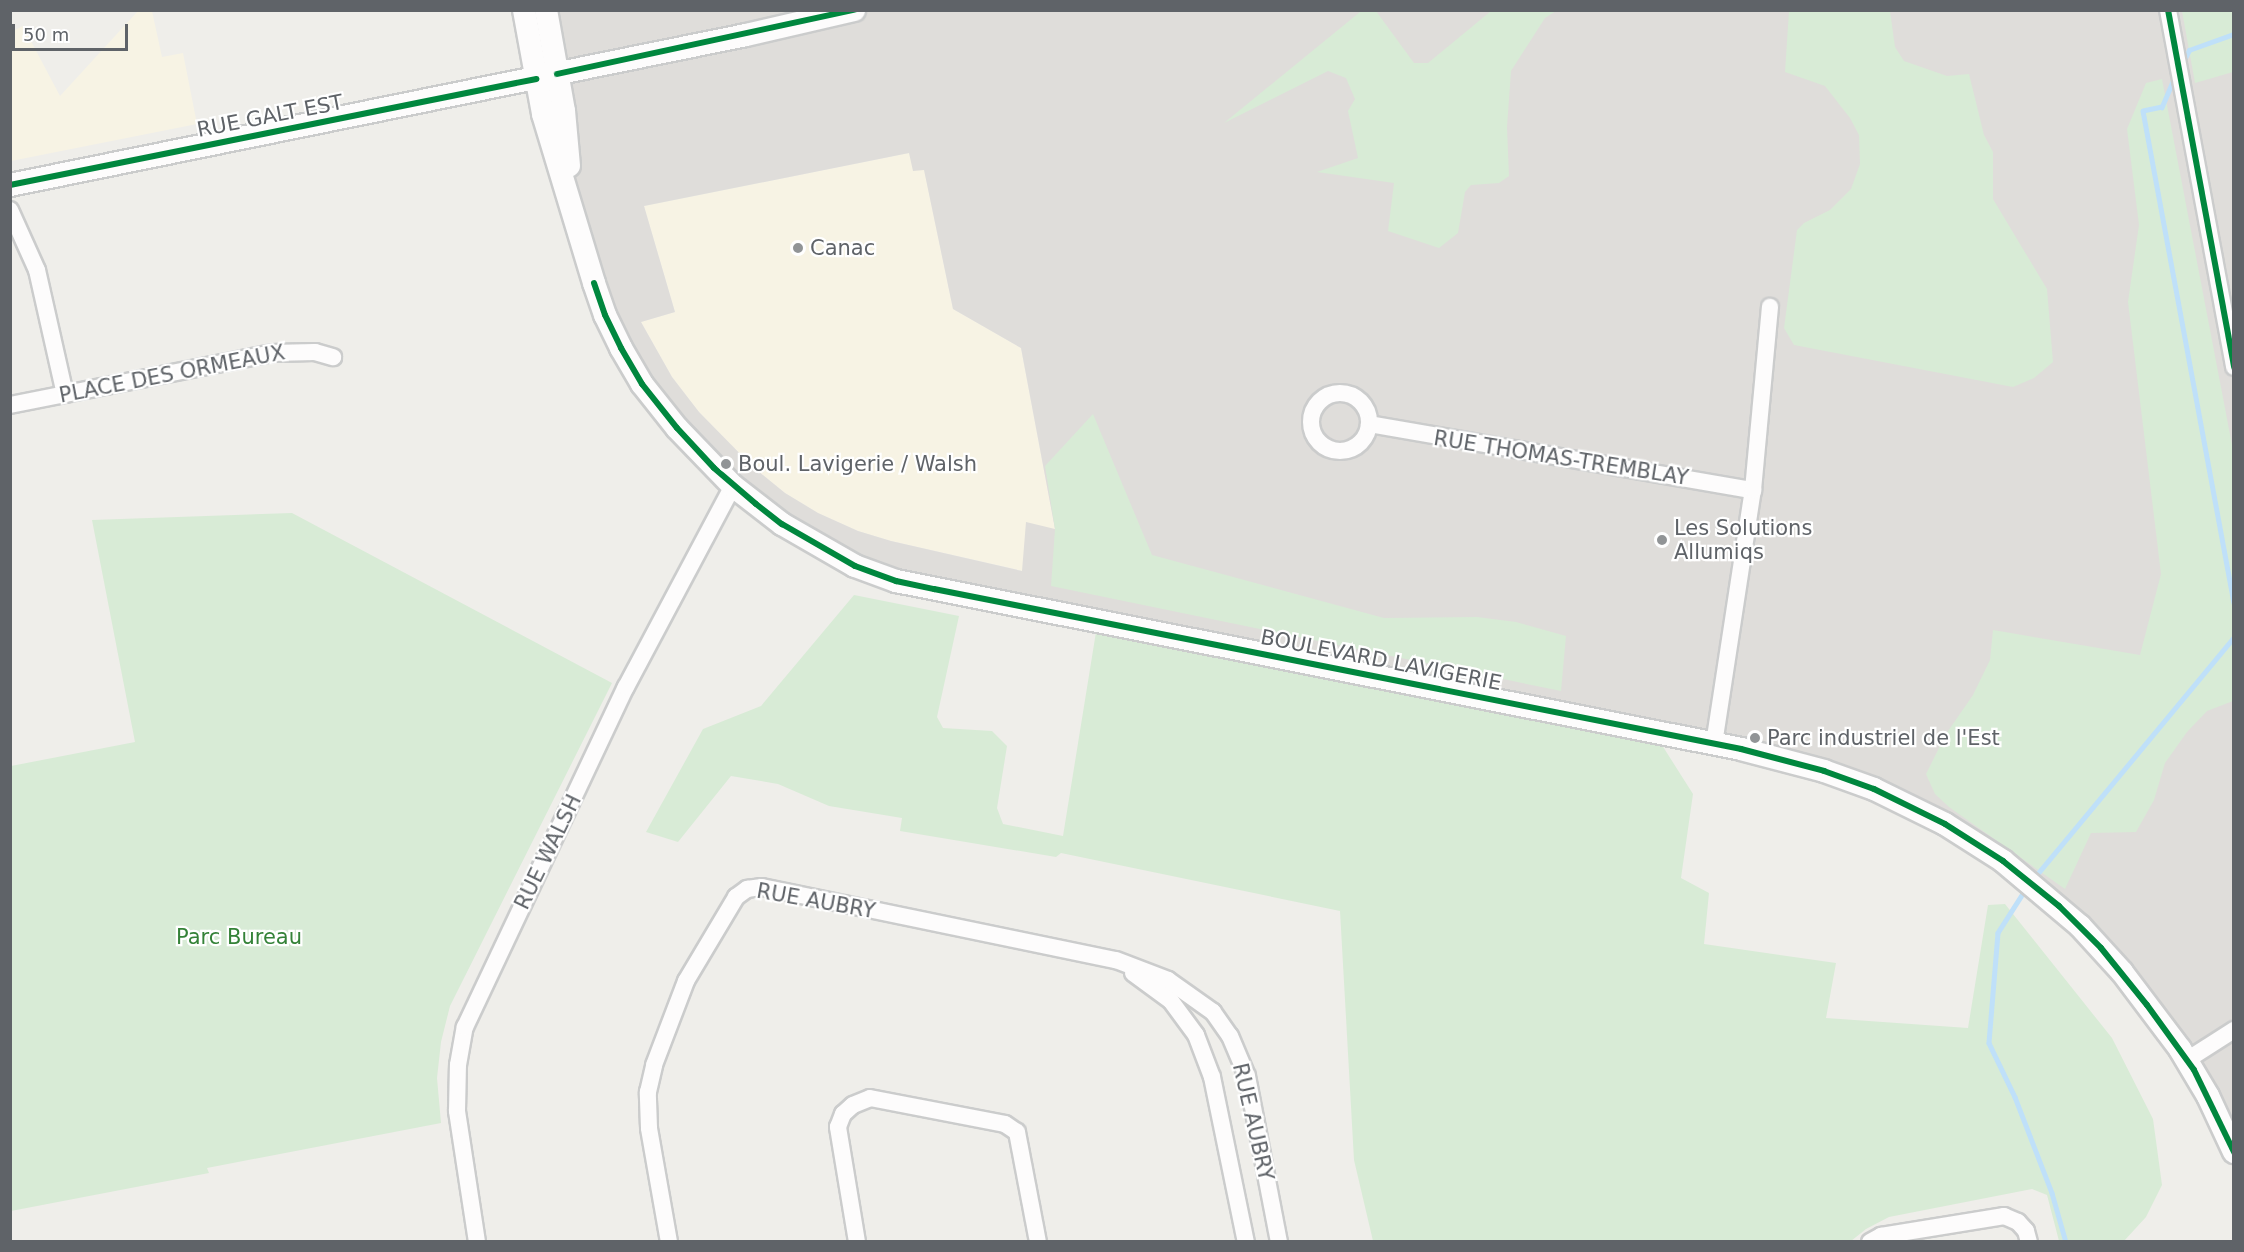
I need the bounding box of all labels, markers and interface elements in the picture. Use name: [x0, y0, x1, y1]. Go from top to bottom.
scale bar: [15, 12, 130, 50]
text: 50 m: [23, 24, 69, 45]
street label: RUE GALT EST: [195, 89, 345, 143]
place label: Canac: [810, 235, 875, 261]
marker: Canac: [791, 241, 805, 255]
street label: PLACE DES ORMEAUX: [57, 340, 287, 408]
street label: RUE THOMAS-TREMBLAY: [1432, 425, 1690, 491]
place label: Boul. Lavigerie / Walsh: [738, 451, 977, 477]
marker: Boul. Lavigerie / Walsh: [719, 457, 733, 471]
place label: Les Solutions Allumiqs: [1674, 515, 1812, 565]
marker: Les Solutions Allumiqs: [1655, 533, 1669, 547]
street label: BOULEVARD LAVIGERIE: [1258, 624, 1504, 696]
place label: Parc industriel de l'Est: [1767, 725, 2000, 751]
marker: Parc industriel de l'Est: [1748, 731, 1762, 745]
street label: RUE WALSH: [509, 790, 587, 914]
street label: RUE AUBRY: [755, 878, 877, 924]
park label: Parc Bureau: [176, 924, 302, 950]
street label: RUE AUBRY: [1227, 1061, 1279, 1183]

